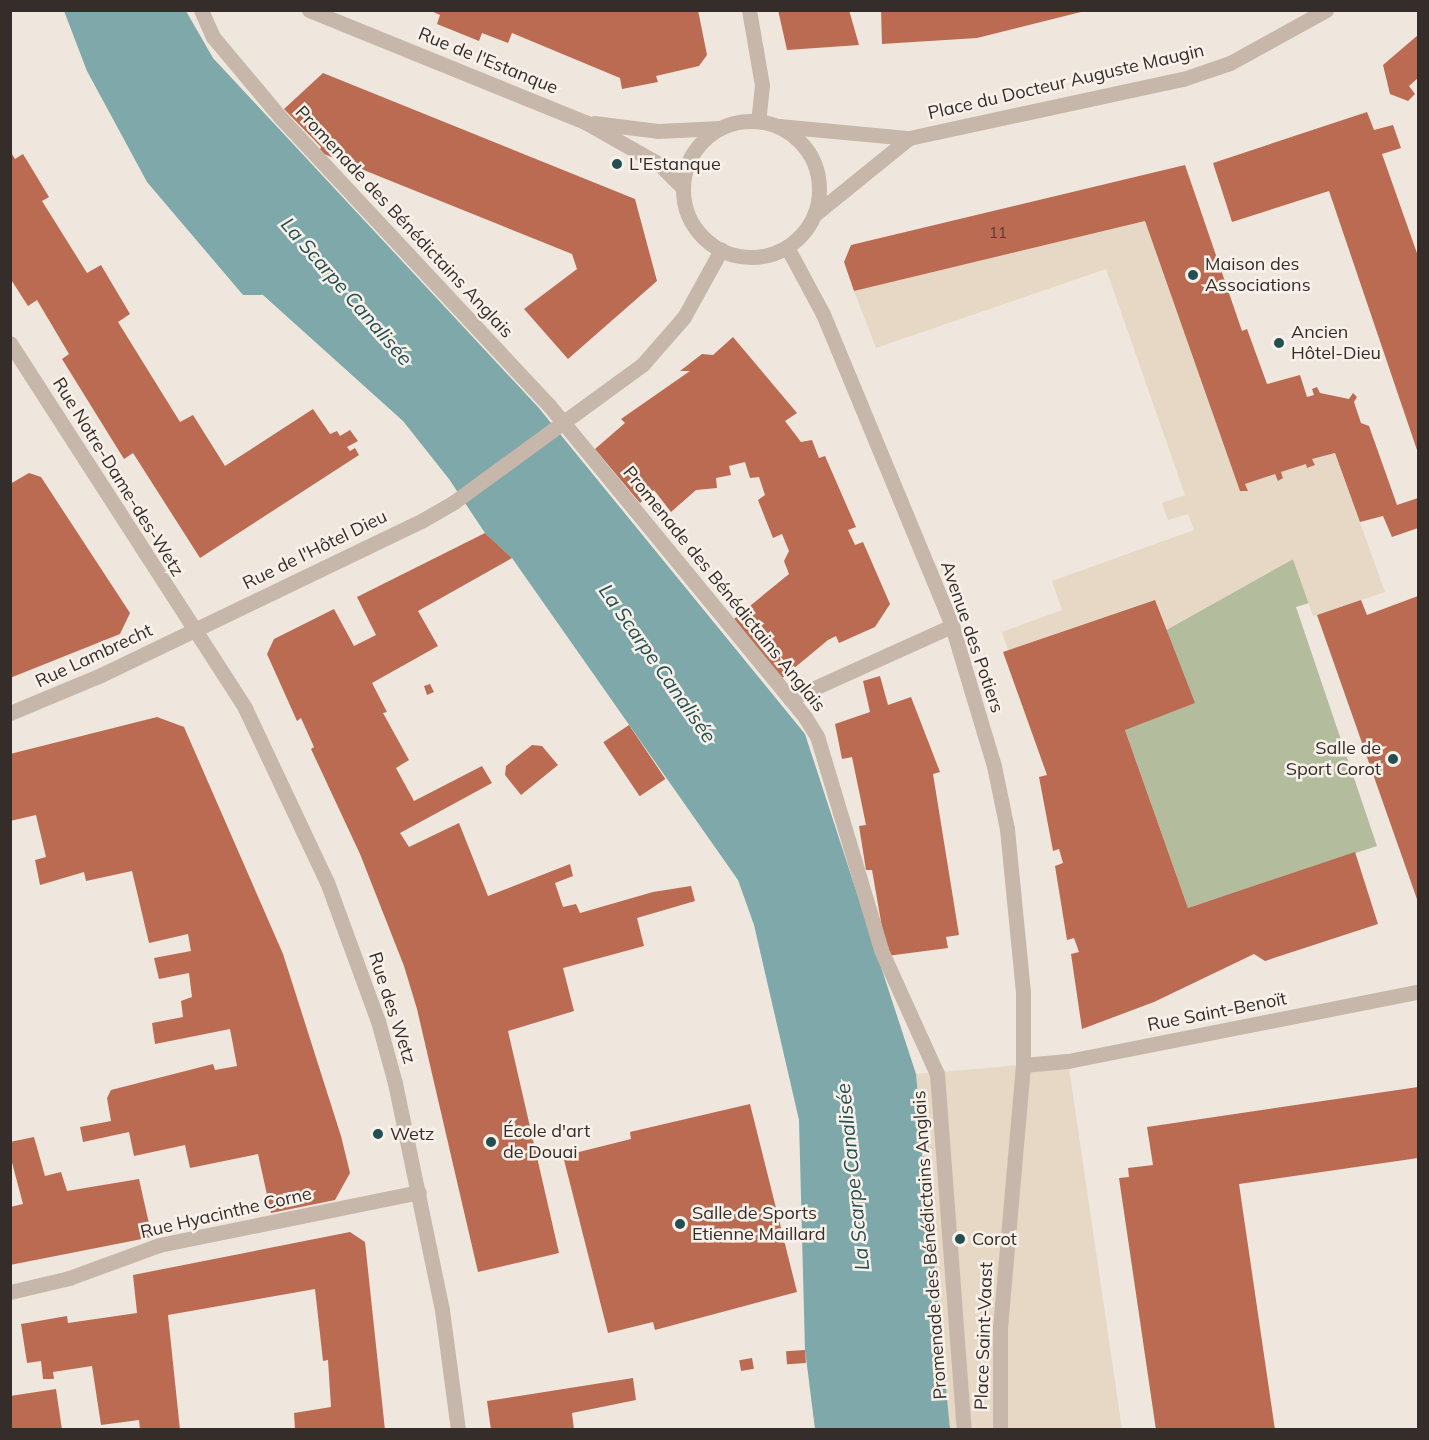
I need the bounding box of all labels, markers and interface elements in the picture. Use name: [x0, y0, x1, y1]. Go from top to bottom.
street label: Rue de l'Estanque: [415, 23, 561, 99]
street label: Place du Docteur Auguste Maugin: [926, 40, 1206, 124]
street label: Promenade des Bénédictains Anglais: [291, 101, 517, 343]
place label: L'Estanque: [629, 153, 721, 175]
marker: L'Estanque: [610, 157, 624, 171]
water label: La Scarpe Canalisée: [276, 212, 418, 370]
house number: 11: [989, 224, 1007, 242]
place label: Maison des Associations: [1205, 254, 1311, 296]
marker: Maison des Associations: [1186, 268, 1200, 282]
place label: Ancien Hôtel-Dieu: [1291, 322, 1381, 364]
marker: Ancien Hôtel-Dieu: [1272, 336, 1286, 350]
street label: Rue Notre-Dame-des-Wetz: [48, 374, 188, 580]
street label: Promenade des Bénédictains Anglais: [618, 462, 830, 716]
street label: Rue de l'Hôtel Dieu: [239, 506, 391, 594]
street label: Avenue des Potiers: [936, 558, 1008, 716]
water label: La Scarpe Canalisée: [594, 579, 722, 747]
street label: Rue Lambrecht: [32, 619, 156, 693]
place label: Salle de Sport Corot: [1286, 738, 1381, 780]
marker: Salle de Sport Corot: [1386, 752, 1400, 766]
street label: Rue des Wetz: [364, 950, 420, 1066]
street label: Rue Saint-Benoït: [1146, 988, 1288, 1036]
water label: La Scarpe Canalisée: [830, 1082, 874, 1272]
street label: Promenade des Bénédictains Anglais: [908, 1090, 952, 1400]
place label: École d'art de Douai: [503, 1121, 590, 1164]
place label: Wetz: [390, 1123, 434, 1145]
marker: Wetz: [371, 1127, 385, 1141]
marker: École d'art de Douai: [484, 1135, 498, 1149]
street label: Rue Hyacinthe Corne: [138, 1183, 314, 1243]
place label: Salle de Sports Etienne Maillard: [692, 1203, 826, 1246]
marker: Salle de Sports Etienne Maillard: [673, 1217, 687, 1231]
place label: Corot: [972, 1228, 1017, 1250]
marker: Corot: [953, 1232, 967, 1246]
street label: Place Saint-Vaast: [971, 1262, 997, 1410]

